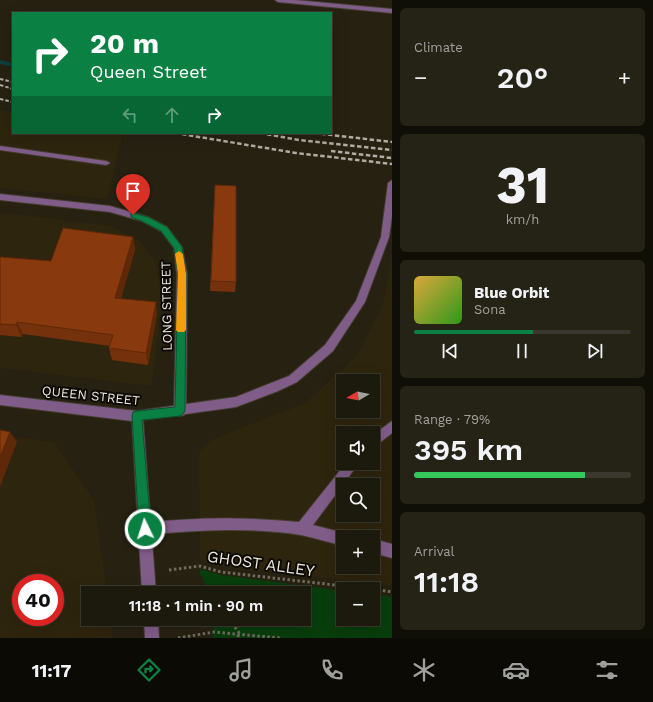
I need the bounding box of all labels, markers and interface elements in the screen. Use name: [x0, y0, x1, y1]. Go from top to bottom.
text: 20 m: [90, 27, 159, 60]
icon: right: [24, 28, 76, 80]
text: Climate: [414, 40, 463, 55]
text: 20°: [497, 60, 548, 95]
text: Queen Street: [90, 61, 207, 82]
text: −: [414, 65, 427, 90]
text: +: [618, 65, 631, 90]
icon: left: [119, 104, 141, 126]
icon: ahead: [161, 104, 183, 126]
icon: right: [203, 104, 225, 126]
text: 31: [496, 155, 549, 216]
pin: [116, 174, 150, 215]
icon: arrive: [122, 180, 144, 202]
text: km/h: [506, 212, 539, 227]
street label: LONG STREET: [158, 261, 175, 351]
text: Blue Orbit: [474, 284, 549, 302]
text: Sona: [474, 302, 506, 317]
icon: previous: [439, 340, 461, 362]
icon: pause: [511, 340, 533, 362]
icon: next: [584, 340, 606, 362]
north arrow: [336, 374, 380, 418]
map controls: [336, 374, 380, 626]
street label: QUEEN STREET: [41, 383, 141, 408]
text: Range · 79%: [414, 412, 490, 427]
button: sound: [336, 426, 380, 470]
text: 395 km: [414, 432, 523, 467]
button: search: [336, 478, 380, 522]
position arrow: [124, 508, 166, 550]
button: +: [336, 530, 380, 574]
text: Arrival: [414, 544, 455, 559]
street label: GHOST ALLEY: [206, 547, 316, 580]
text: 11:18: [414, 564, 479, 599]
speed limit sign: 40: [12, 574, 64, 626]
button: −: [336, 582, 380, 626]
text: 11:18 · 1 min · 90 m: [129, 597, 263, 615]
icon: directions: [135, 656, 163, 684]
icon: music: [227, 656, 255, 684]
icon: phone: [318, 656, 346, 684]
icon: climate: [410, 656, 438, 684]
icon: car: [502, 656, 530, 684]
icon: filters: [593, 656, 621, 684]
text: 11:17: [32, 660, 71, 681]

